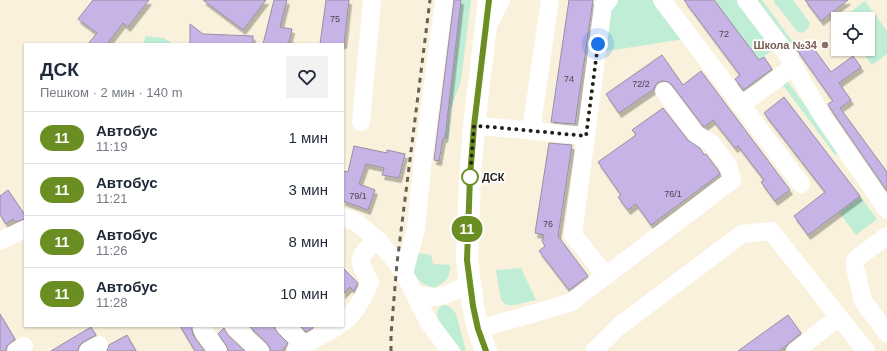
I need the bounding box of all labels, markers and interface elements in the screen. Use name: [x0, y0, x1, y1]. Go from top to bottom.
map controls: [831, 12, 875, 56]
button: locate: [831, 12, 875, 56]
house number: 75: [330, 14, 340, 24]
house number: 72: [719, 29, 729, 39]
your location: [588, 34, 608, 54]
place label: Школа №34: [753, 39, 818, 51]
marker: Школа №34: [820, 40, 830, 50]
button: heart: [286, 56, 328, 98]
text: ДСК: [40, 59, 79, 80]
house number: 74: [564, 74, 574, 84]
house number: 72/2: [632, 79, 650, 89]
text: Пешком · 2 мин · 140 m: [40, 85, 182, 100]
text: Автобус: [96, 122, 158, 139]
text: 1 мин: [289, 129, 328, 146]
text: 11: [55, 130, 69, 146]
text: 11:19: [96, 139, 128, 154]
marker: ДСК: [461, 168, 479, 186]
place label: ДСК: [482, 171, 505, 183]
text: Автобус: [96, 174, 158, 191]
text: 3 мин: [289, 181, 328, 198]
text: 11: [55, 182, 69, 198]
house number: 76/1: [664, 189, 682, 199]
text: 11:21: [96, 191, 128, 206]
house number: 79/1: [349, 191, 367, 201]
line badge: 11: [449, 216, 485, 242]
house number: 76: [543, 219, 553, 229]
text: 11: [460, 221, 474, 237]
text: Автобус: [96, 226, 158, 243]
text: 8 мин: [289, 233, 328, 250]
text: 11: [55, 234, 69, 250]
text: 11:26: [96, 243, 128, 258]
text: Автобус: [96, 278, 158, 295]
text: 10 мин: [280, 285, 328, 302]
text: 11: [55, 286, 69, 302]
text: 11:28: [96, 295, 128, 310]

